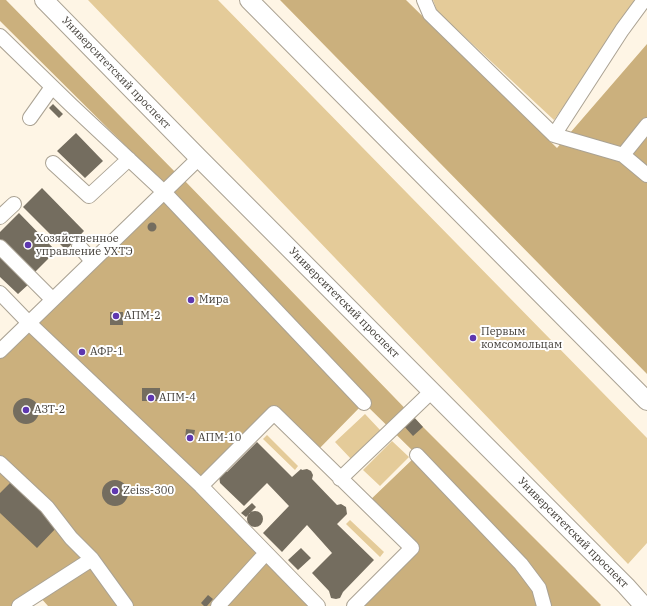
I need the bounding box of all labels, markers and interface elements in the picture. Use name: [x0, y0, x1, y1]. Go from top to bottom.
street label: Университетский проспект: [59, 14, 173, 132]
place label: Хозяйственное управление УХТЭ: [36, 232, 133, 258]
marker: Хозяйственное управление УХТЭ: [23, 240, 33, 250]
street label: Университетский проспект: [286, 245, 402, 361]
place label: Мира: [199, 293, 229, 307]
marker: Мира: [186, 295, 196, 305]
place label: АПМ-2: [124, 309, 161, 323]
marker: АПМ-2: [111, 311, 121, 321]
place label: Первым комсомольцам: [481, 325, 562, 351]
marker: Первым комсомольцам: [468, 333, 478, 343]
place label: АФР-1: [90, 345, 124, 359]
marker: АФР-1: [77, 347, 87, 357]
place label: АПМ-4: [159, 391, 196, 405]
marker: АПМ-4: [146, 393, 156, 403]
place label: АЗТ-2: [34, 403, 65, 417]
marker: АЗТ-2: [21, 405, 31, 415]
place label: АПМ-10: [198, 431, 241, 445]
marker: АПМ-10: [185, 433, 195, 443]
street label: Университетский проспект: [515, 475, 631, 591]
place label: Zeiss-300: [123, 484, 174, 498]
marker: Zeiss-300: [110, 486, 120, 496]

